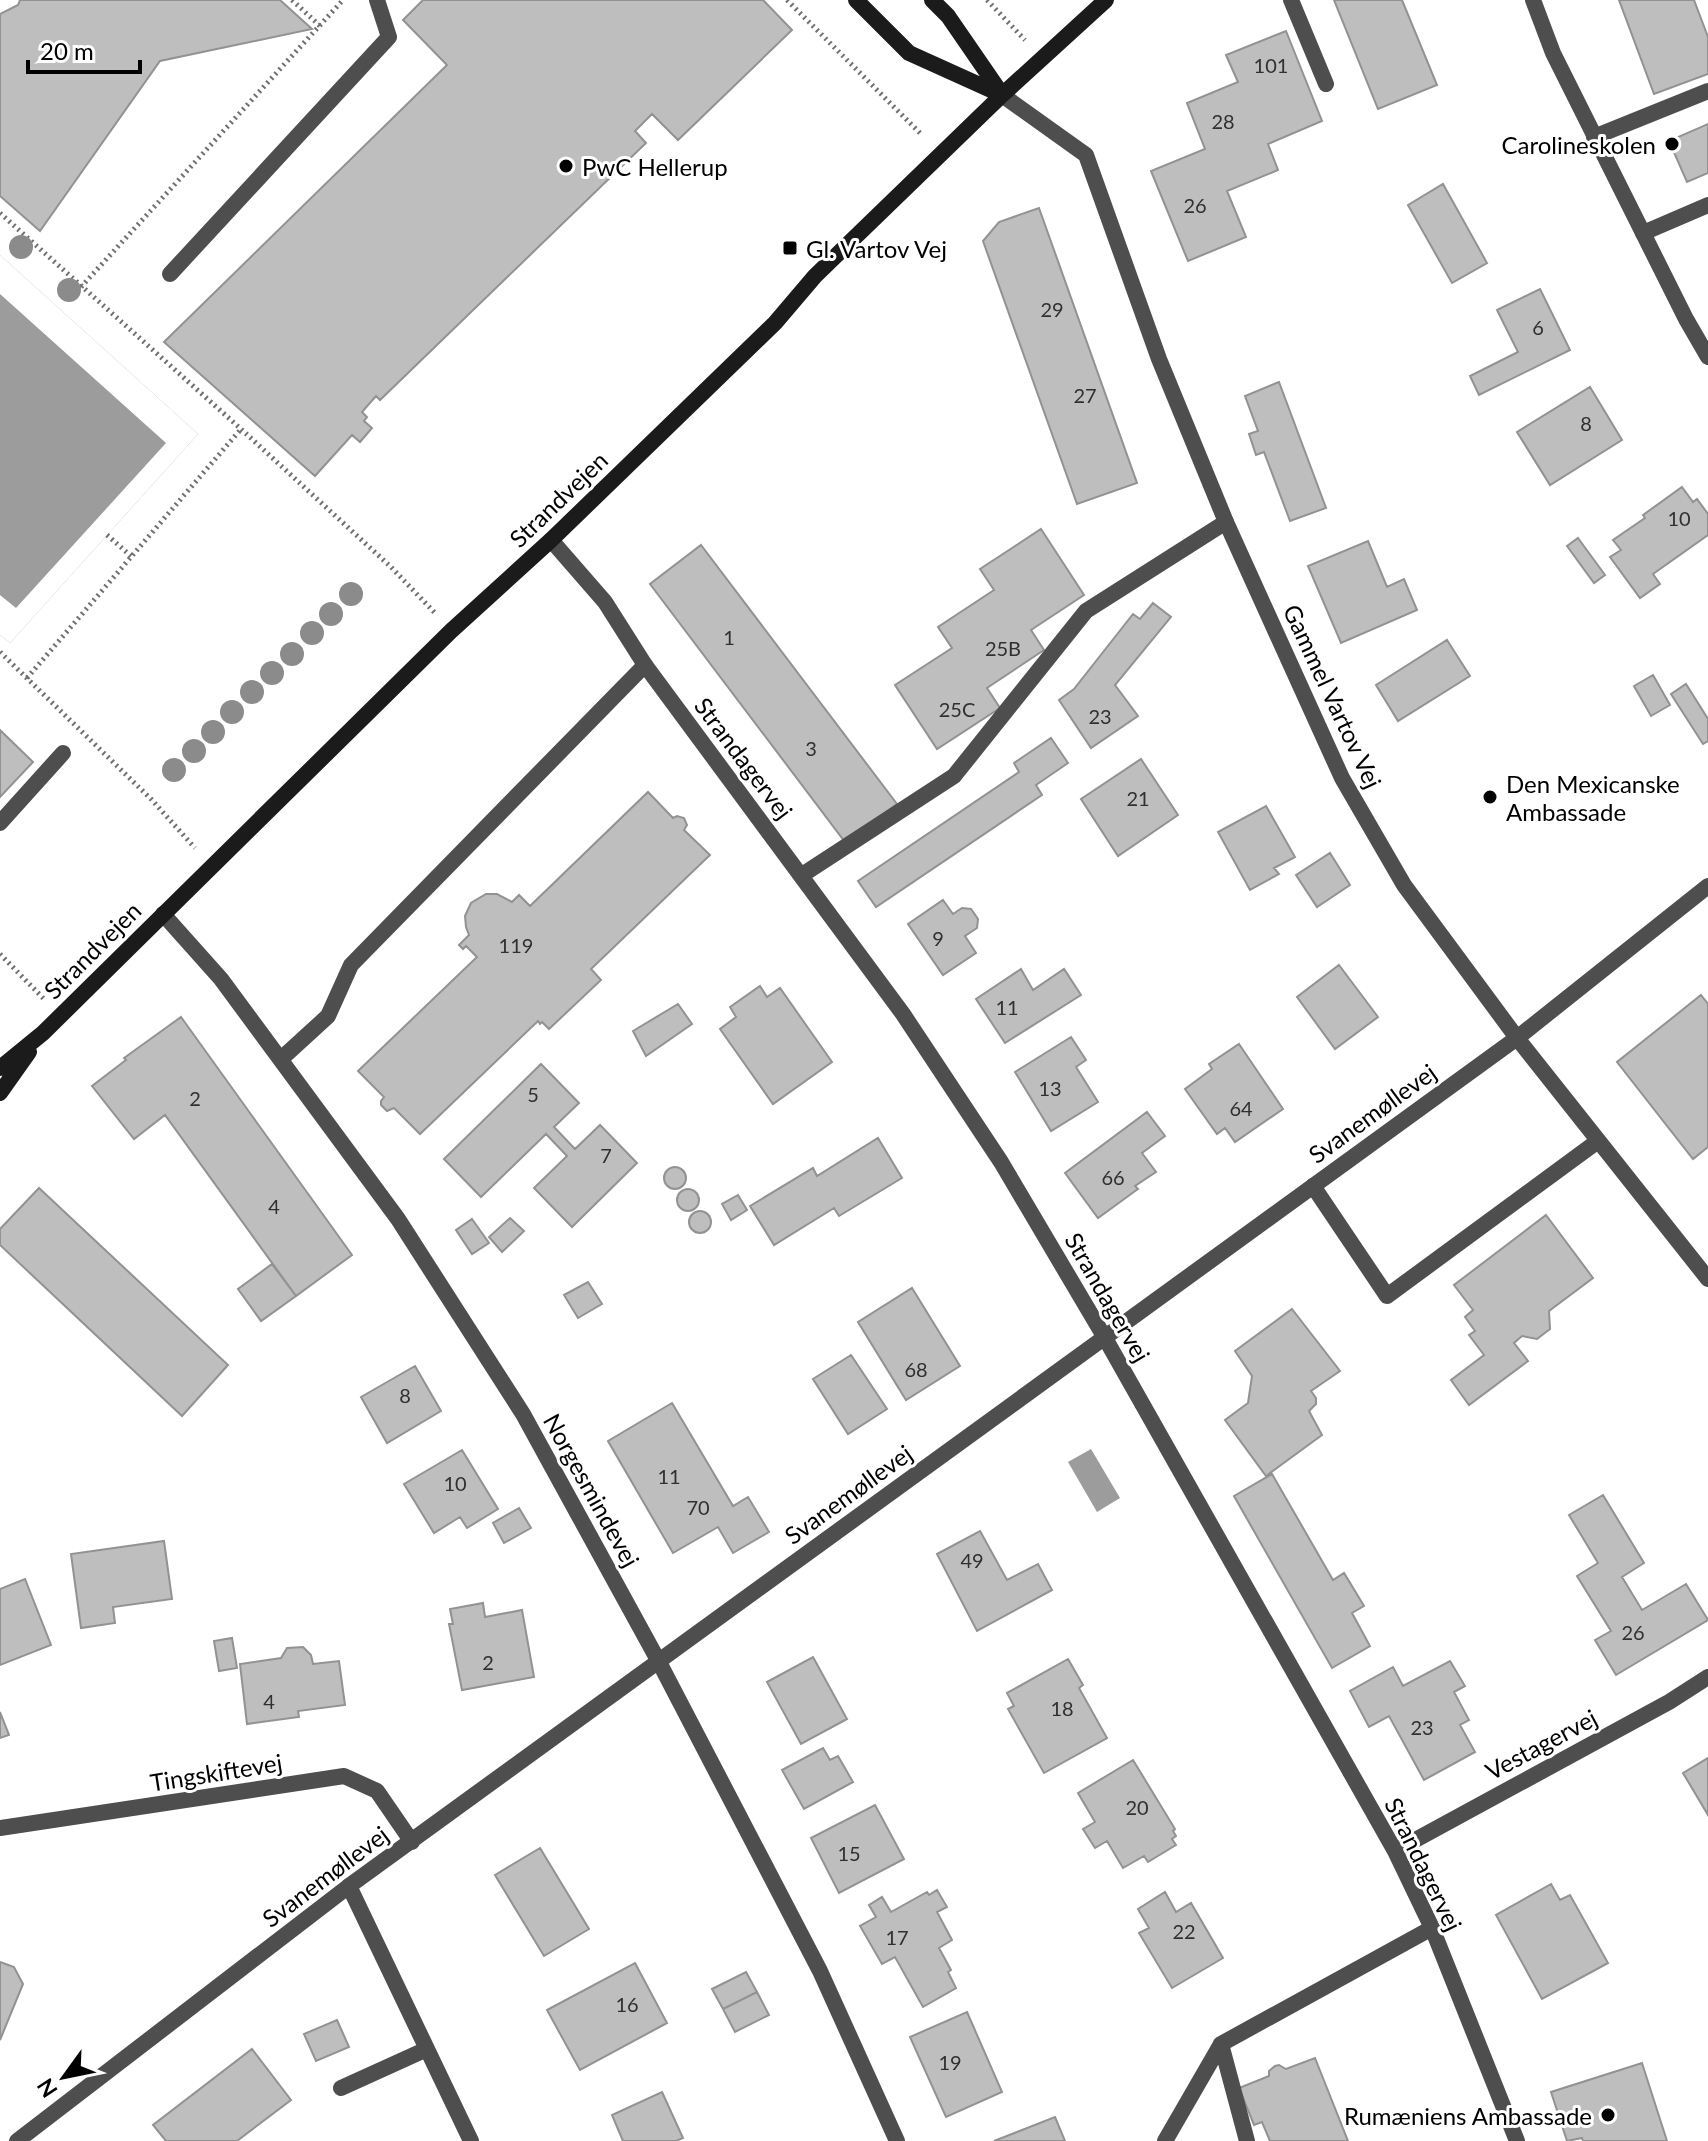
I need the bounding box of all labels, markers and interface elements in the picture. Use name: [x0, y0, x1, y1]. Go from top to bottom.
scale bar: [28, 24, 140, 74]
text: 20 m: [40, 36, 94, 65]
house number: 101: [1254, 53, 1288, 77]
house number: 28: [1211, 109, 1235, 133]
place label: Carolineskolen: [1501, 130, 1656, 159]
marker: Carolineskolen: [1663, 135, 1681, 153]
place label: PwC Hellerup: [582, 152, 728, 181]
marker: PwC Hellerup: [557, 157, 575, 175]
house number: 26: [1183, 193, 1207, 217]
place label: Gl. Vartov Vej: [806, 234, 947, 263]
marker: Gl. Vartov Vej: [781, 239, 799, 257]
house number: 29: [1040, 297, 1064, 321]
house number: 6: [1532, 315, 1544, 339]
house number: 27: [1073, 383, 1097, 407]
house number: 8: [1580, 411, 1592, 435]
street label: Strandvejen: [503, 445, 613, 553]
house number: 10: [1667, 506, 1691, 530]
street label: Gammel Vartov Vej: [1278, 600, 1388, 792]
house number: 1: [723, 625, 735, 649]
house number: 25B: [985, 636, 1021, 660]
street label: Strandagervej: [689, 692, 799, 824]
house number: 25C: [939, 697, 975, 721]
house number: 23: [1088, 704, 1112, 728]
house number: 3: [805, 736, 817, 760]
place label: Den Mexicanske Ambassade: [1506, 769, 1680, 826]
house number: 21: [1126, 786, 1150, 810]
marker: Den Mexicanske Ambassade: [1481, 788, 1499, 806]
street label: Strandvejen: [38, 896, 146, 1004]
house number: 9: [932, 926, 944, 950]
house number: 119: [499, 933, 533, 957]
house number: 11: [995, 995, 1019, 1019]
street label: Svanemøllevej: [1303, 1057, 1441, 1169]
house number: 13: [1038, 1076, 1062, 1100]
house number: 5: [527, 1082, 539, 1106]
house number: 2: [189, 1086, 201, 1110]
house number: 64: [1229, 1096, 1253, 1120]
house number: 7: [600, 1143, 612, 1167]
house number: 66: [1101, 1165, 1125, 1189]
house number: 4: [268, 1194, 280, 1218]
street label: Strandagervej: [1059, 1227, 1157, 1367]
house number: 68: [904, 1357, 928, 1381]
house number: 8: [399, 1383, 411, 1407]
street label: Norgesmindevej: [538, 1408, 646, 1572]
street label: Svanemøllevej: [779, 1438, 917, 1550]
house number: 11: [657, 1464, 681, 1488]
house number: 10: [443, 1471, 467, 1495]
house number: 70: [686, 1495, 710, 1519]
house number: 49: [960, 1548, 984, 1572]
house number: 26: [1621, 1620, 1645, 1644]
house number: 2: [482, 1650, 494, 1674]
house number: 4: [263, 1689, 275, 1713]
house number: 18: [1050, 1696, 1074, 1720]
street label: Vestagervej: [1480, 1703, 1602, 1785]
house number: 23: [1410, 1715, 1434, 1739]
street label: Tingskiftevej: [148, 1747, 284, 1797]
street label: Strandagervej: [1379, 1793, 1469, 1935]
house number: 20: [1125, 1795, 1149, 1819]
street label: Svanemøllevej: [256, 1819, 394, 1933]
house number: 15: [837, 1841, 861, 1865]
house number: 22: [1172, 1919, 1196, 1943]
house number: 17: [885, 1925, 909, 1949]
house number: 16: [615, 1992, 639, 2016]
north arrow: [24, 2037, 104, 2117]
house number: 19: [938, 2050, 962, 2074]
text: N: [31, 2074, 63, 2103]
place label: Rumæniens Ambassade: [1344, 2101, 1592, 2130]
marker: Rumæniens Ambassade: [1599, 2106, 1617, 2124]

